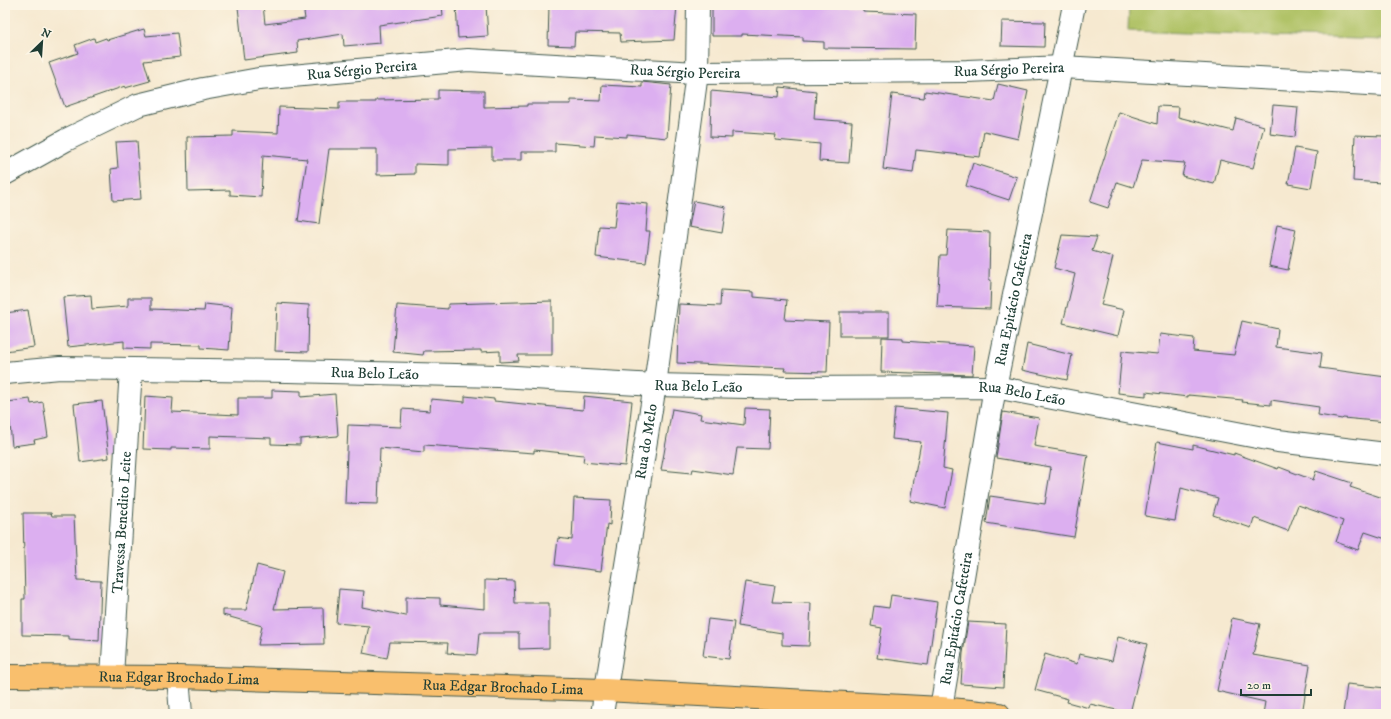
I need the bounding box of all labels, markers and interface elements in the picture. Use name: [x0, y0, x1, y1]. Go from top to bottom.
north arrow: [22, 22, 62, 62]
text: N: [39, 26, 53, 42]
street label: Rua Sérgio Pereira: [306, 55, 418, 84]
street label: Rua Sérgio Pereira: [954, 57, 1065, 81]
street label: Rua Sérgio Pereira: [629, 60, 741, 83]
street label: Rua Epitácio Cafeteira: [990, 231, 1036, 367]
street label: Rua Belo Leão: [330, 363, 419, 384]
street label: Rua Belo Leão: [654, 375, 743, 397]
street label: Rua Belo Leão: [978, 377, 1067, 410]
street label: Rua do Melo: [630, 402, 661, 481]
street label: Travessa Benedito Leite: [108, 451, 135, 594]
street label: Rua Epitácio Cafeteira: [936, 550, 977, 686]
street label: Rua Edgar Brochado Lima: [99, 667, 260, 689]
scale bar: [1241, 671, 1311, 697]
street label: Rua Edgar Brochado Lima: [422, 675, 584, 699]
text: 20 m: [1247, 678, 1271, 693]

